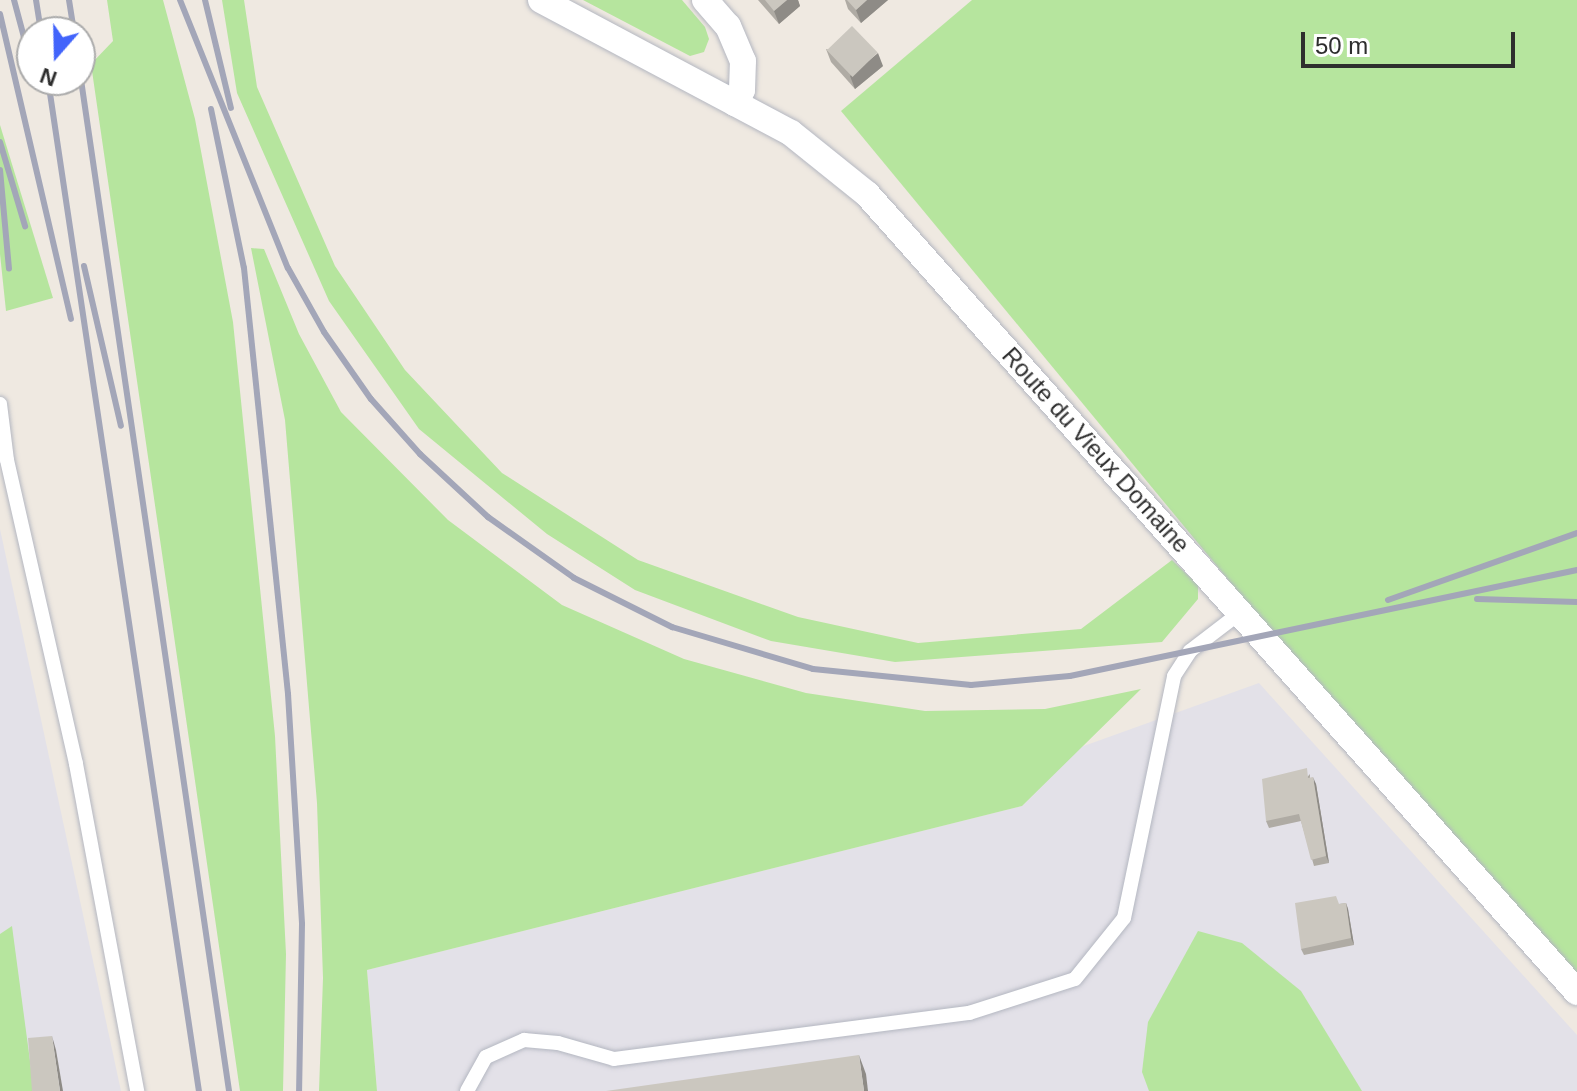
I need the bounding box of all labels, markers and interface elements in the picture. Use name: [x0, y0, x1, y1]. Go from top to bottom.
north arrow: [16, 16, 96, 96]
scale bar: [1305, 16, 1519, 66]
text: 50 m: [1315, 32, 1368, 59]
text: N: [37, 63, 60, 92]
street label: Route du Vieux Domaine: [996, 341, 1196, 559]

